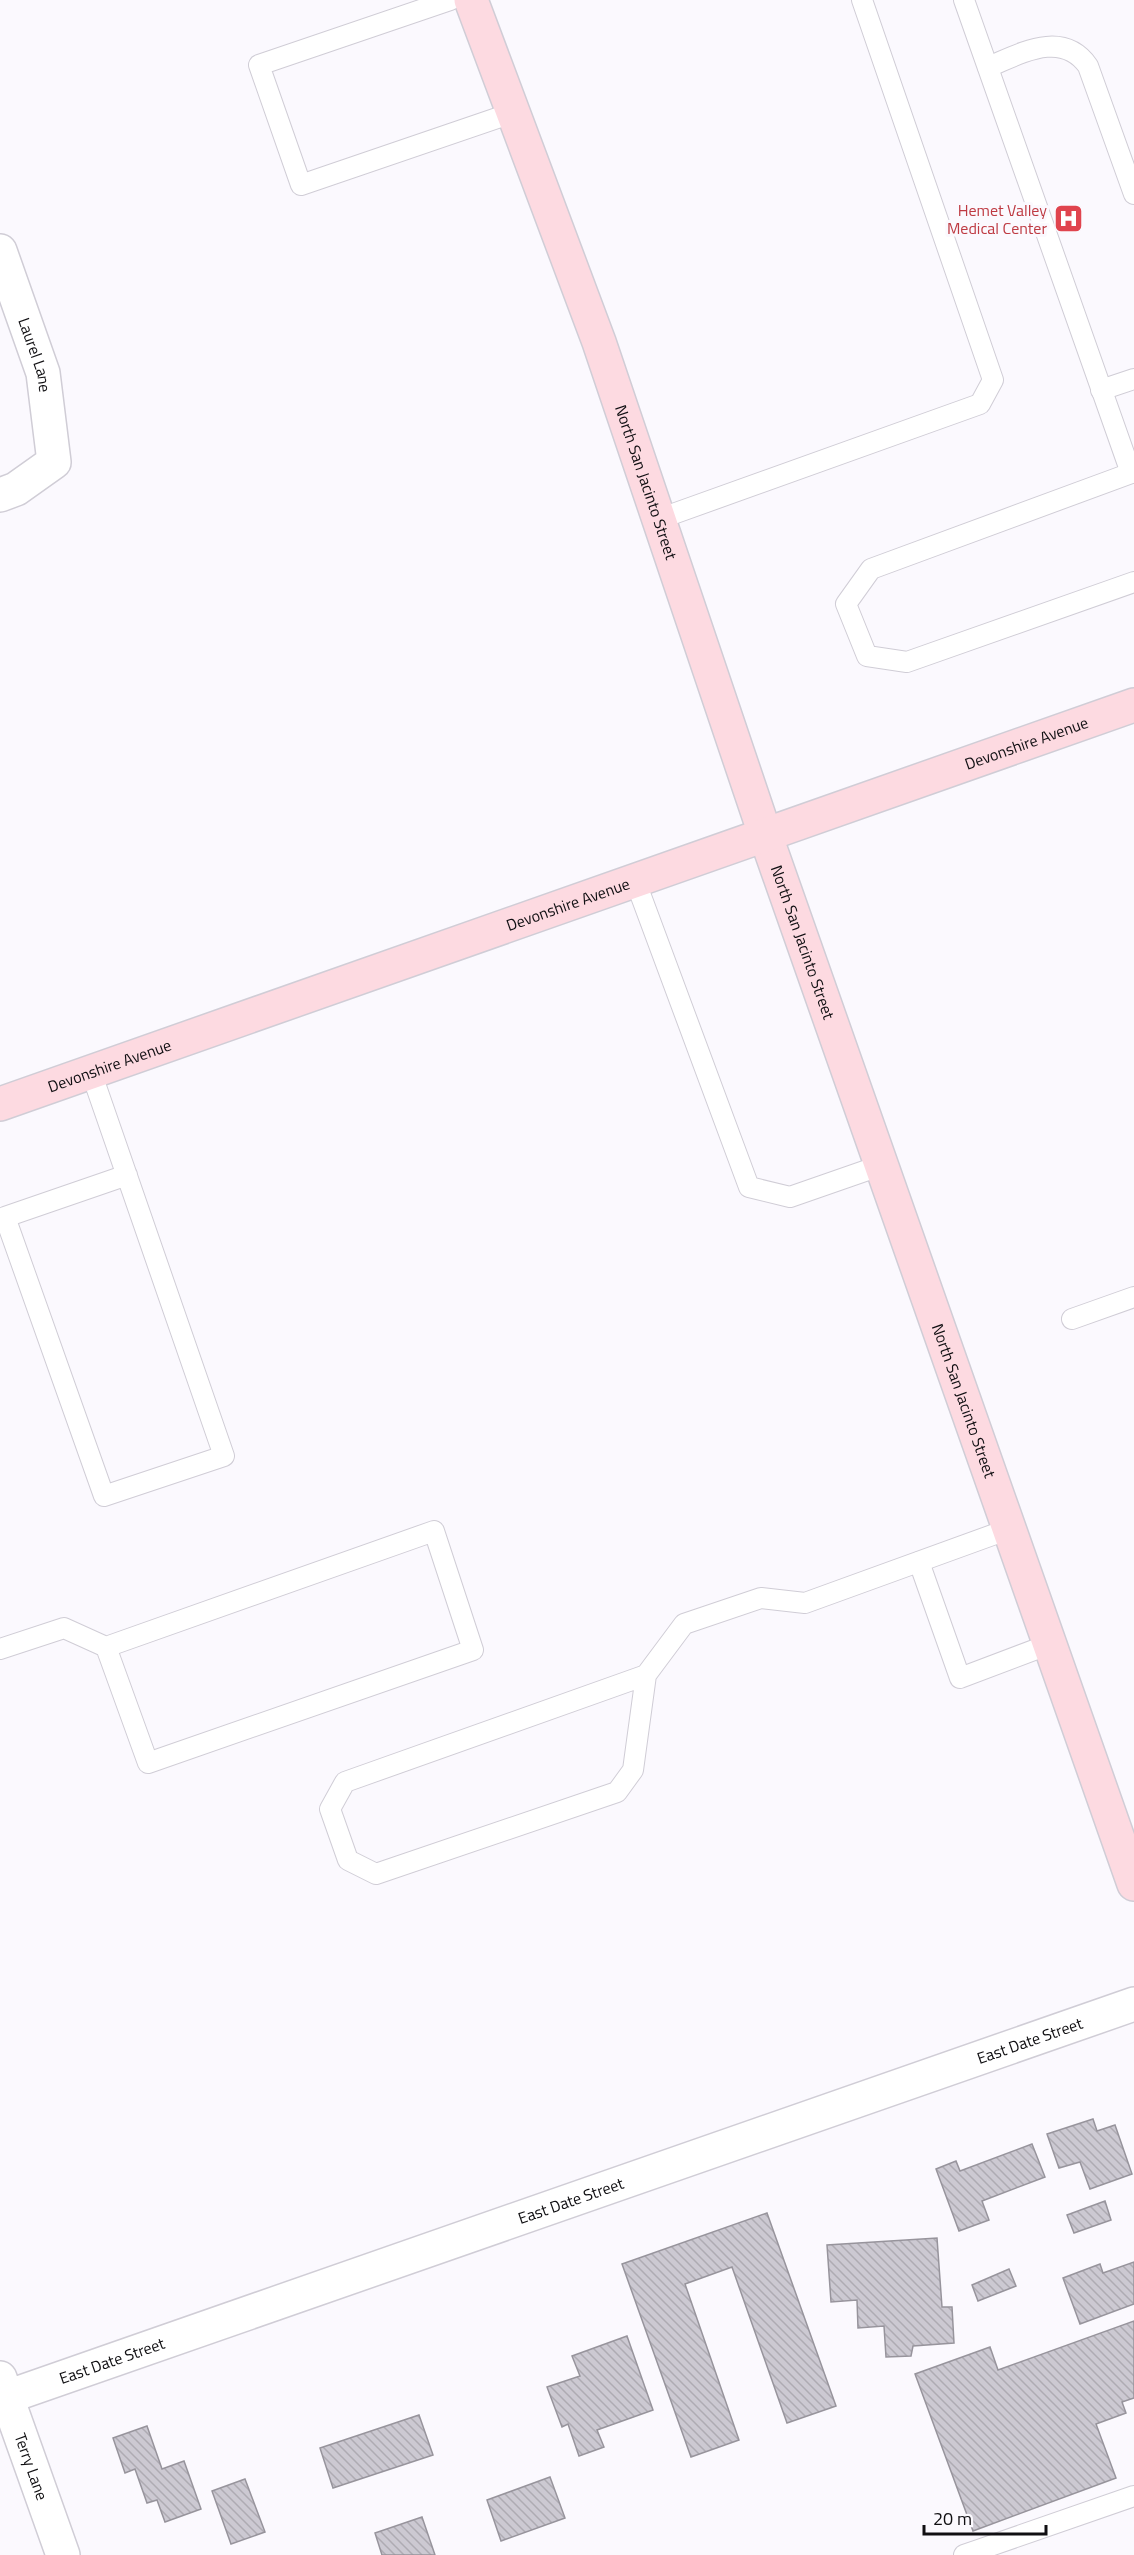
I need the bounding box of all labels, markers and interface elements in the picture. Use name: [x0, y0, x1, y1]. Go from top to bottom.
place label: Hemet Valley Medical Center: [947, 198, 1047, 240]
hospital icon: Hemet Valley Medical Center: [1052, 203, 1084, 235]
street label: Laurel Lane: [12, 314, 57, 394]
street label: North San Jacinto Street: [609, 402, 684, 563]
street label: Devonshire Avenue: [961, 710, 1091, 776]
street label: North San Jacinto Street: [765, 862, 841, 1023]
street label: Devonshire Avenue: [503, 871, 633, 937]
street label: Devonshire Avenue: [44, 1033, 175, 1098]
street label: North San Jacinto Street: [926, 1320, 1002, 1481]
street label: East Date Street: [974, 2011, 1086, 2070]
street label: East Date Street: [515, 2171, 627, 2230]
street label: East Date Street: [56, 2331, 168, 2390]
street label: Terry Lane: [9, 2430, 55, 2503]
scale bar: [924, 2498, 1046, 2536]
text: 20 m: [933, 2505, 972, 2532]

